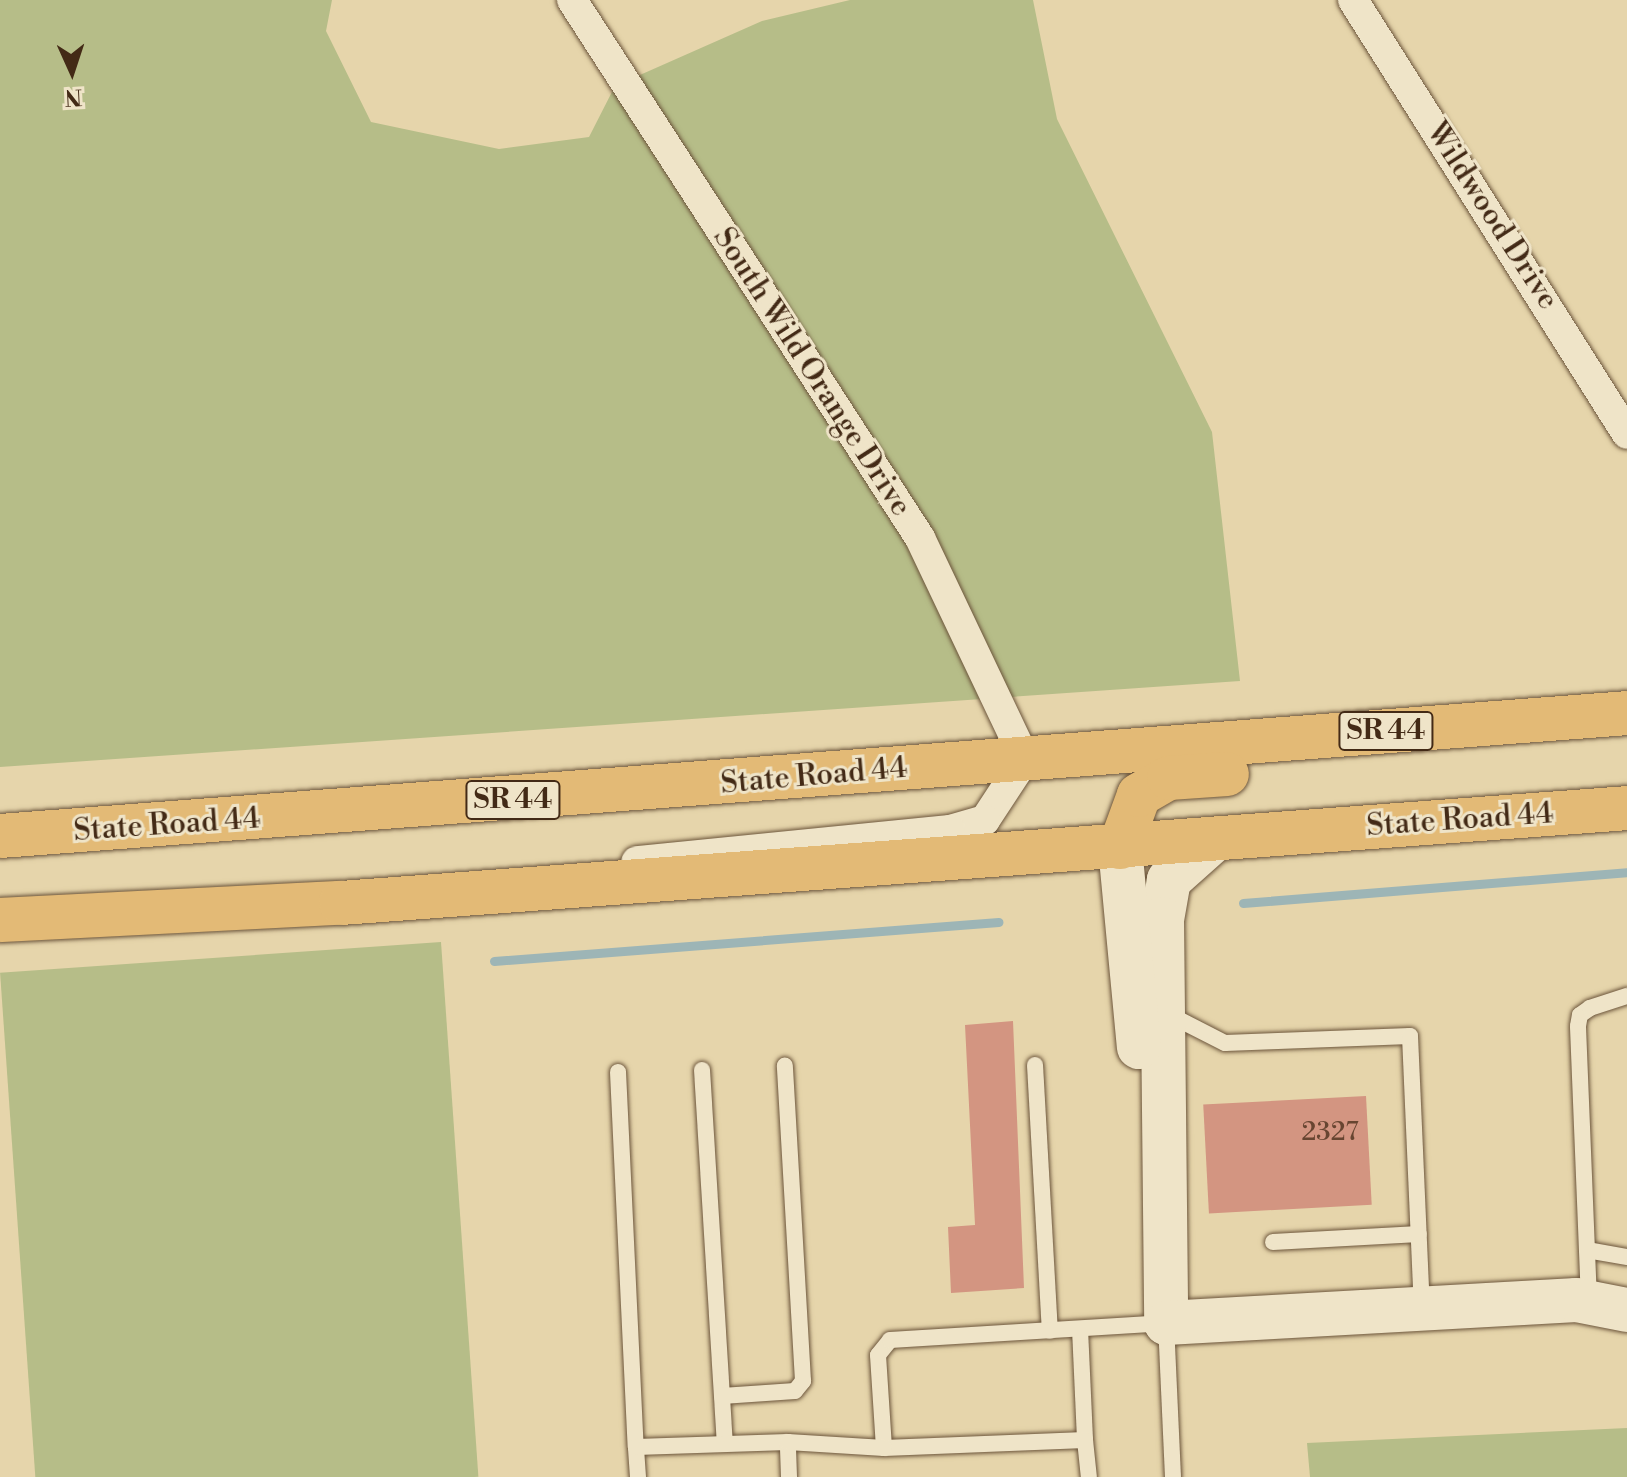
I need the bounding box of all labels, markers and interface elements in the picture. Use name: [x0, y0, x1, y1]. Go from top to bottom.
north arrow: [32, 32, 112, 112]
text: N: [64, 83, 83, 110]
street label: Wildwood Drive: [1418, 116, 1566, 316]
street label: South Wild Orange Drive: [705, 221, 919, 523]
road number: SR 44: [1338, 707, 1434, 755]
street label: State Road 44: [719, 750, 909, 802]
road number: SR 44: [465, 776, 561, 824]
street label: State Road 44: [1365, 796, 1555, 844]
street label: State Road 44: [72, 801, 262, 849]
house number: 2327: [1302, 1117, 1358, 1149]

